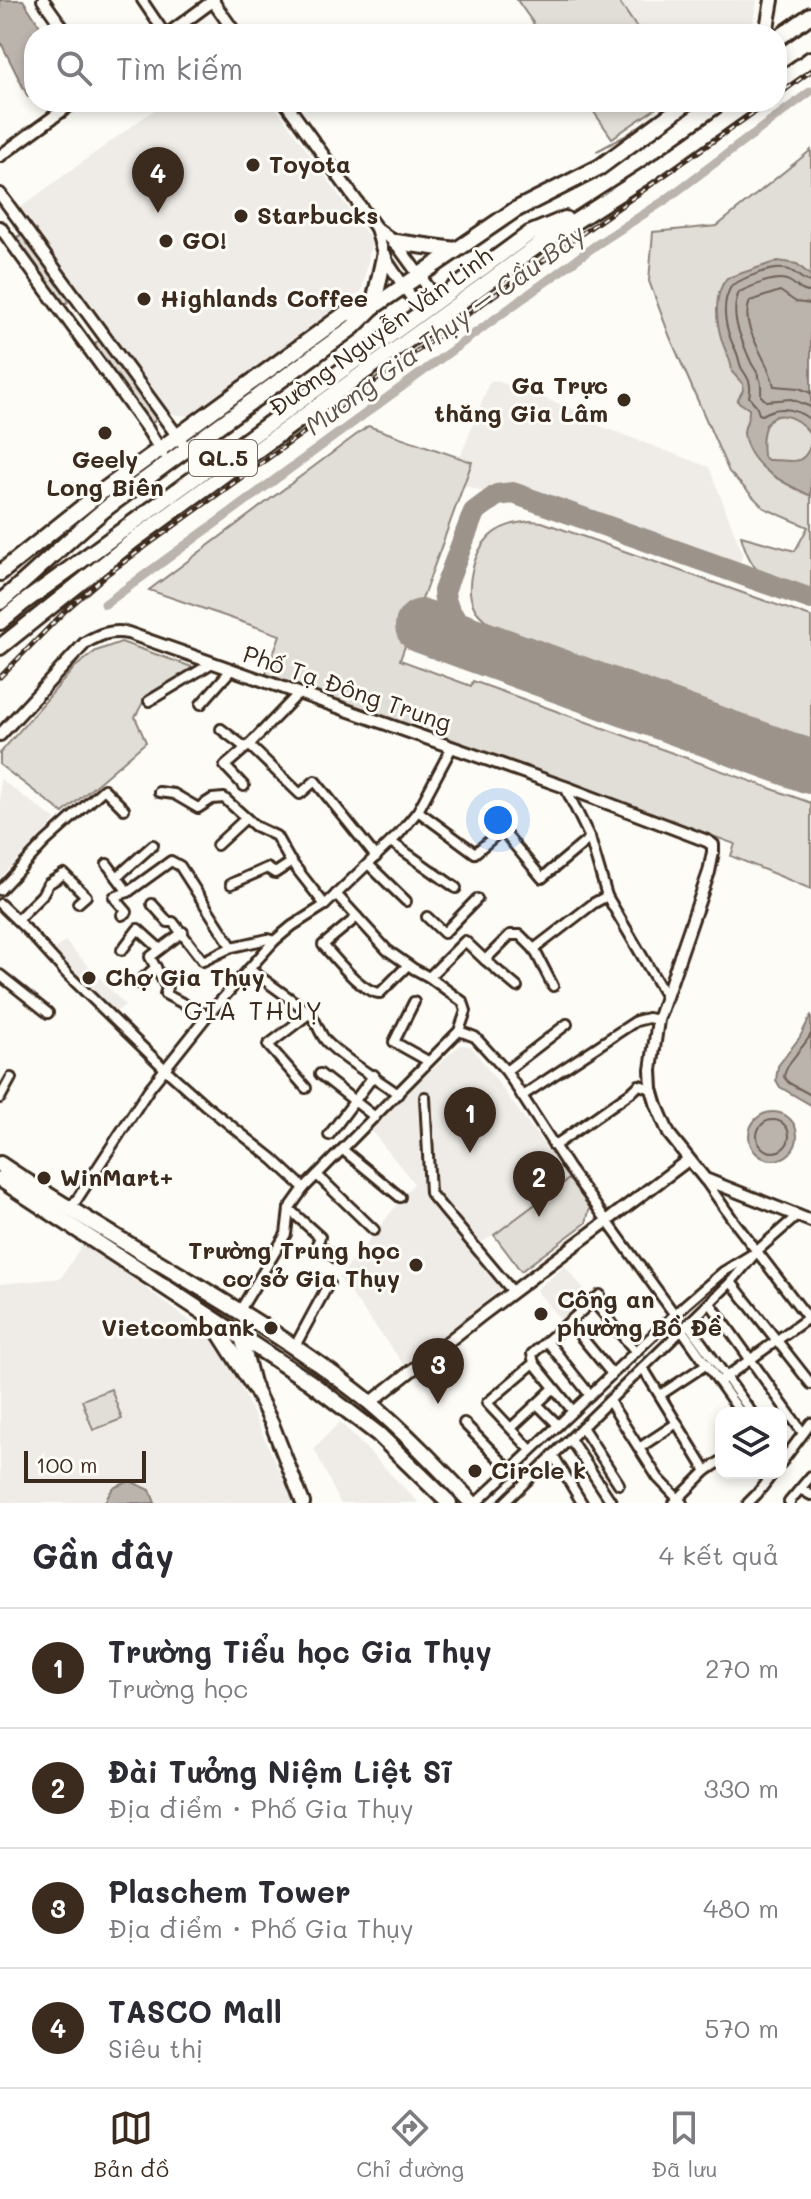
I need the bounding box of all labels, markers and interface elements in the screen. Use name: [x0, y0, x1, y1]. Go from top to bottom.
search box: [24, 24, 787, 112]
icon: search: [52, 46, 96, 90]
text: Tìm kiếm: [116, 48, 243, 88]
pin: 4: [132, 147, 184, 213]
place label: Toyota: [269, 148, 351, 179]
marker: Toyota: [244, 156, 262, 174]
place label: Starbucks: [257, 199, 378, 230]
marker: Starbucks: [232, 207, 250, 225]
water label: Mương Gia Thụy – Cầu Bây: [298, 216, 591, 442]
place label: GO!: [182, 224, 227, 255]
marker: GO!: [157, 232, 175, 250]
street label: Đường Nguyễn Văn Linh: [262, 239, 498, 422]
place label: Highlands Coffee: [160, 282, 368, 313]
marker: Highlands Coffee: [135, 290, 153, 308]
place label: Ga Trực thăng Gia Lâm: [434, 369, 608, 428]
marker: Ga Trực thăng Gia Lâm: [615, 391, 633, 409]
marker: Geely Long Biên: [96, 424, 114, 442]
road number: QL.5: [189, 440, 257, 476]
place label: Geely Long Biên: [46, 443, 164, 502]
street label: Phố Tạ Đông Trung: [239, 637, 456, 738]
your location: [478, 800, 518, 840]
place label: Chợ Gia Thụy: [105, 961, 265, 992]
marker: Chợ Gia Thụy: [80, 969, 98, 987]
district label: GIA THUỴ: [184, 993, 324, 1027]
pin: 1: [444, 1087, 496, 1153]
pin: 2: [513, 1151, 565, 1217]
place label: WinMart+: [60, 1161, 173, 1192]
marker: WinMart+: [35, 1169, 53, 1187]
place label: Trường Trung học cơ sở Gia Thụy: [188, 1234, 400, 1293]
marker: Trường Trung học cơ sở Gia Thụy: [407, 1256, 425, 1274]
place label: Công an phường Bồ Đề: [557, 1283, 722, 1342]
marker: Công an phường Bồ Đề: [532, 1305, 550, 1323]
place label: Vietcombank: [101, 1311, 255, 1342]
marker: Vietcombank: [262, 1319, 280, 1337]
pin: 3: [412, 1338, 464, 1404]
map controls: [715, 1407, 787, 1479]
button: layers: [715, 1407, 787, 1479]
scale bar: [24, 1447, 146, 1483]
text: 100 m: [36, 1450, 98, 1479]
place label: Circle k: [491, 1454, 586, 1485]
marker: Circle k: [466, 1462, 484, 1480]
text: Gần đây: [32, 1533, 174, 1578]
text: 4 kết quả: [659, 1538, 779, 1572]
text: Trường Tiểu học Gia Thụy: [108, 1631, 492, 1671]
text: 1: [52, 1651, 64, 1685]
text: 270 m: [705, 1651, 779, 1685]
text: Trường học: [108, 1671, 248, 1705]
text: Đài Tưởng Niệm Liệt Sĩ: [108, 1751, 452, 1791]
text: 2: [51, 1771, 65, 1805]
text: 330 m: [703, 1771, 779, 1805]
text: Địa điểm · Phố Gia Thụy: [108, 1791, 414, 1825]
text: Plaschem Tower: [108, 1871, 351, 1911]
text: 3: [50, 1891, 66, 1925]
text: 480 m: [703, 1891, 779, 1925]
text: Địa điểm · Phố Gia Thụy: [108, 1911, 414, 1945]
text: TASCO Mall: [108, 1991, 282, 2031]
text: 4: [50, 2011, 66, 2045]
text: 570 m: [704, 2011, 779, 2045]
text: Siêu thị: [108, 2031, 203, 2065]
tab: Bản đồ: [94, 2106, 169, 2183]
tab: Chỉ đường: [356, 2106, 464, 2183]
tab: Đã lưu: [651, 2106, 717, 2183]

